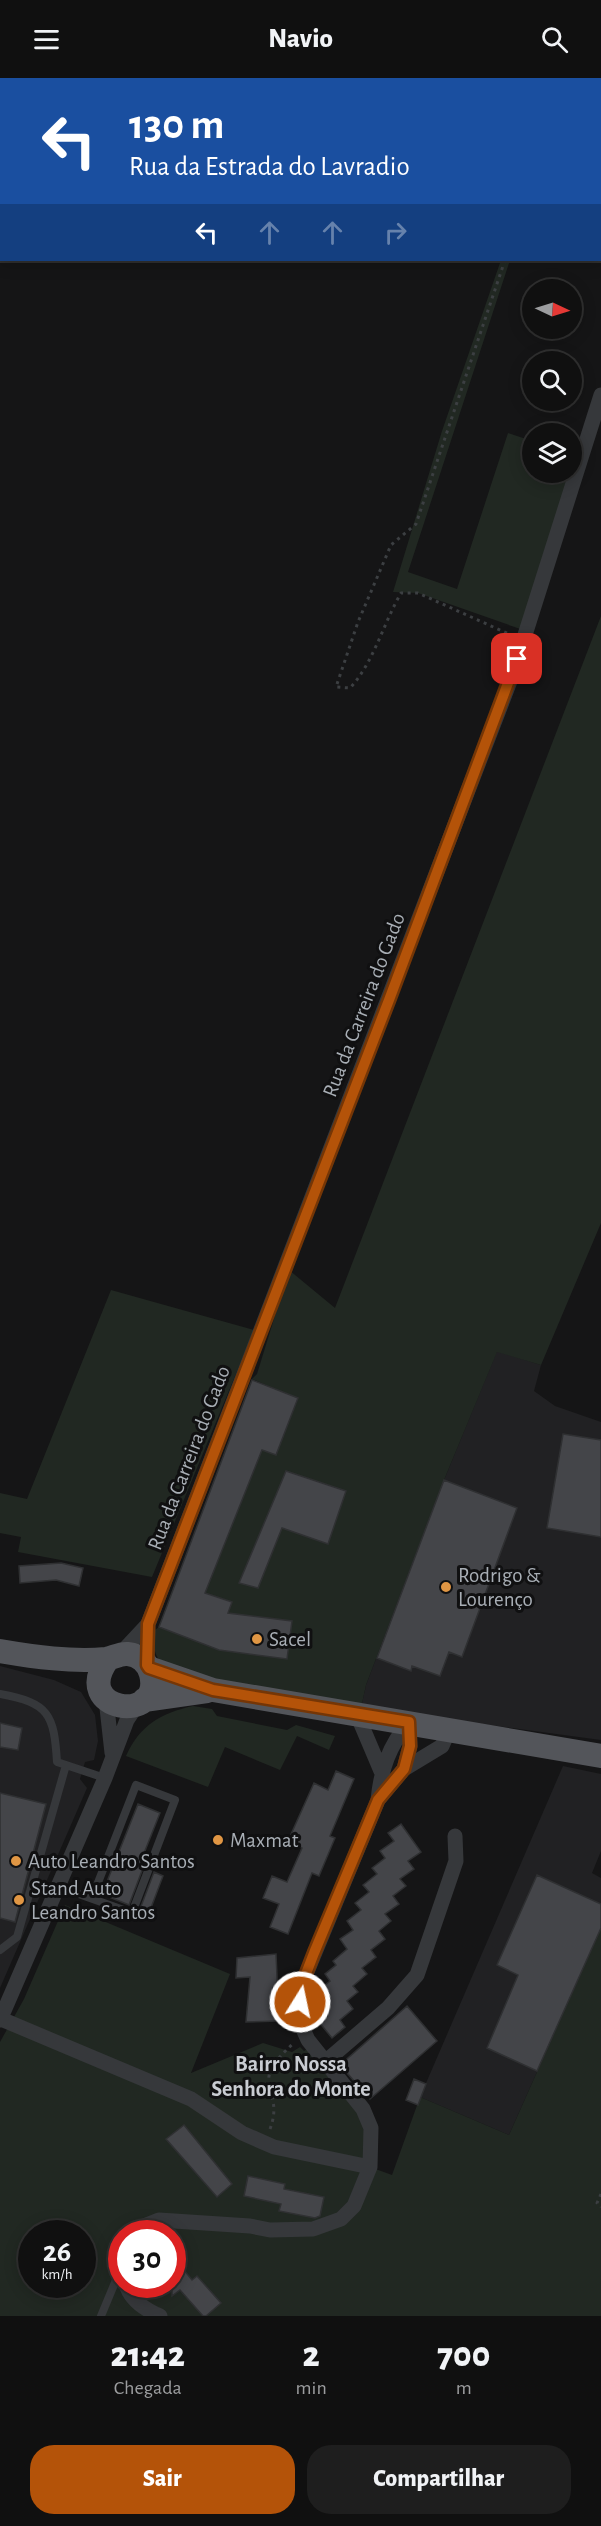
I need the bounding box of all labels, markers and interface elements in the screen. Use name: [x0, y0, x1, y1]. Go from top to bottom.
icon: menu: [30, 23, 63, 56]
icon: search: [538, 23, 571, 56]
text: Navio: [268, 25, 333, 52]
icon: left: [30, 102, 108, 180]
text: 130 m: [129, 104, 224, 146]
text: Rua da Estrada do Lavradio: [129, 153, 410, 180]
icon: left: [190, 216, 223, 249]
icon: ahead: [253, 216, 286, 249]
icon: ahead: [316, 216, 349, 249]
icon: right: [379, 216, 412, 249]
north arrow: [522, 279, 582, 339]
map controls: [522, 279, 582, 483]
button: search: [522, 351, 582, 411]
button: layers: [522, 423, 582, 483]
pin: [491, 633, 542, 684]
icon: arrive: [500, 642, 533, 675]
street label: Rua da Carreira do Gado: [319, 910, 409, 1100]
street label: Rua da Carreira do Gado: [144, 1363, 234, 1553]
place label: Rodrigo & Lourenço: [458, 1565, 541, 1610]
marker: Rodrigo & Lourenço: [439, 1580, 453, 1594]
place label: Sacel: [269, 1629, 311, 1650]
marker: Sacel: [250, 1632, 264, 1646]
place label: Maxmat: [230, 1830, 299, 1851]
marker: Maxmat: [211, 1833, 225, 1847]
place label: Auto Leandro Santos: [28, 1851, 195, 1872]
marker: Auto Leandro Santos: [9, 1854, 23, 1868]
place label: Stand Auto Leandro Santos: [31, 1878, 155, 1923]
marker: Stand Auto Leandro Santos: [12, 1893, 26, 1907]
position arrow: [268, 1970, 332, 2034]
district label: Bairro Nossa Senhora do Monte: [211, 2053, 371, 2100]
speed limit sign: 30: [108, 2220, 186, 2298]
text: 26: [43, 2237, 71, 2267]
text: km/h: [42, 2267, 72, 2282]
text: 21:42: [111, 2337, 185, 2373]
text: 2: [303, 2337, 320, 2373]
text: 700: [437, 2337, 490, 2373]
text: Chegada: [114, 2378, 182, 2398]
text: min: [296, 2378, 327, 2398]
text: m: [456, 2378, 472, 2398]
button: Sair: [30, 2445, 295, 2514]
button: Compartilhar: [307, 2445, 571, 2514]

